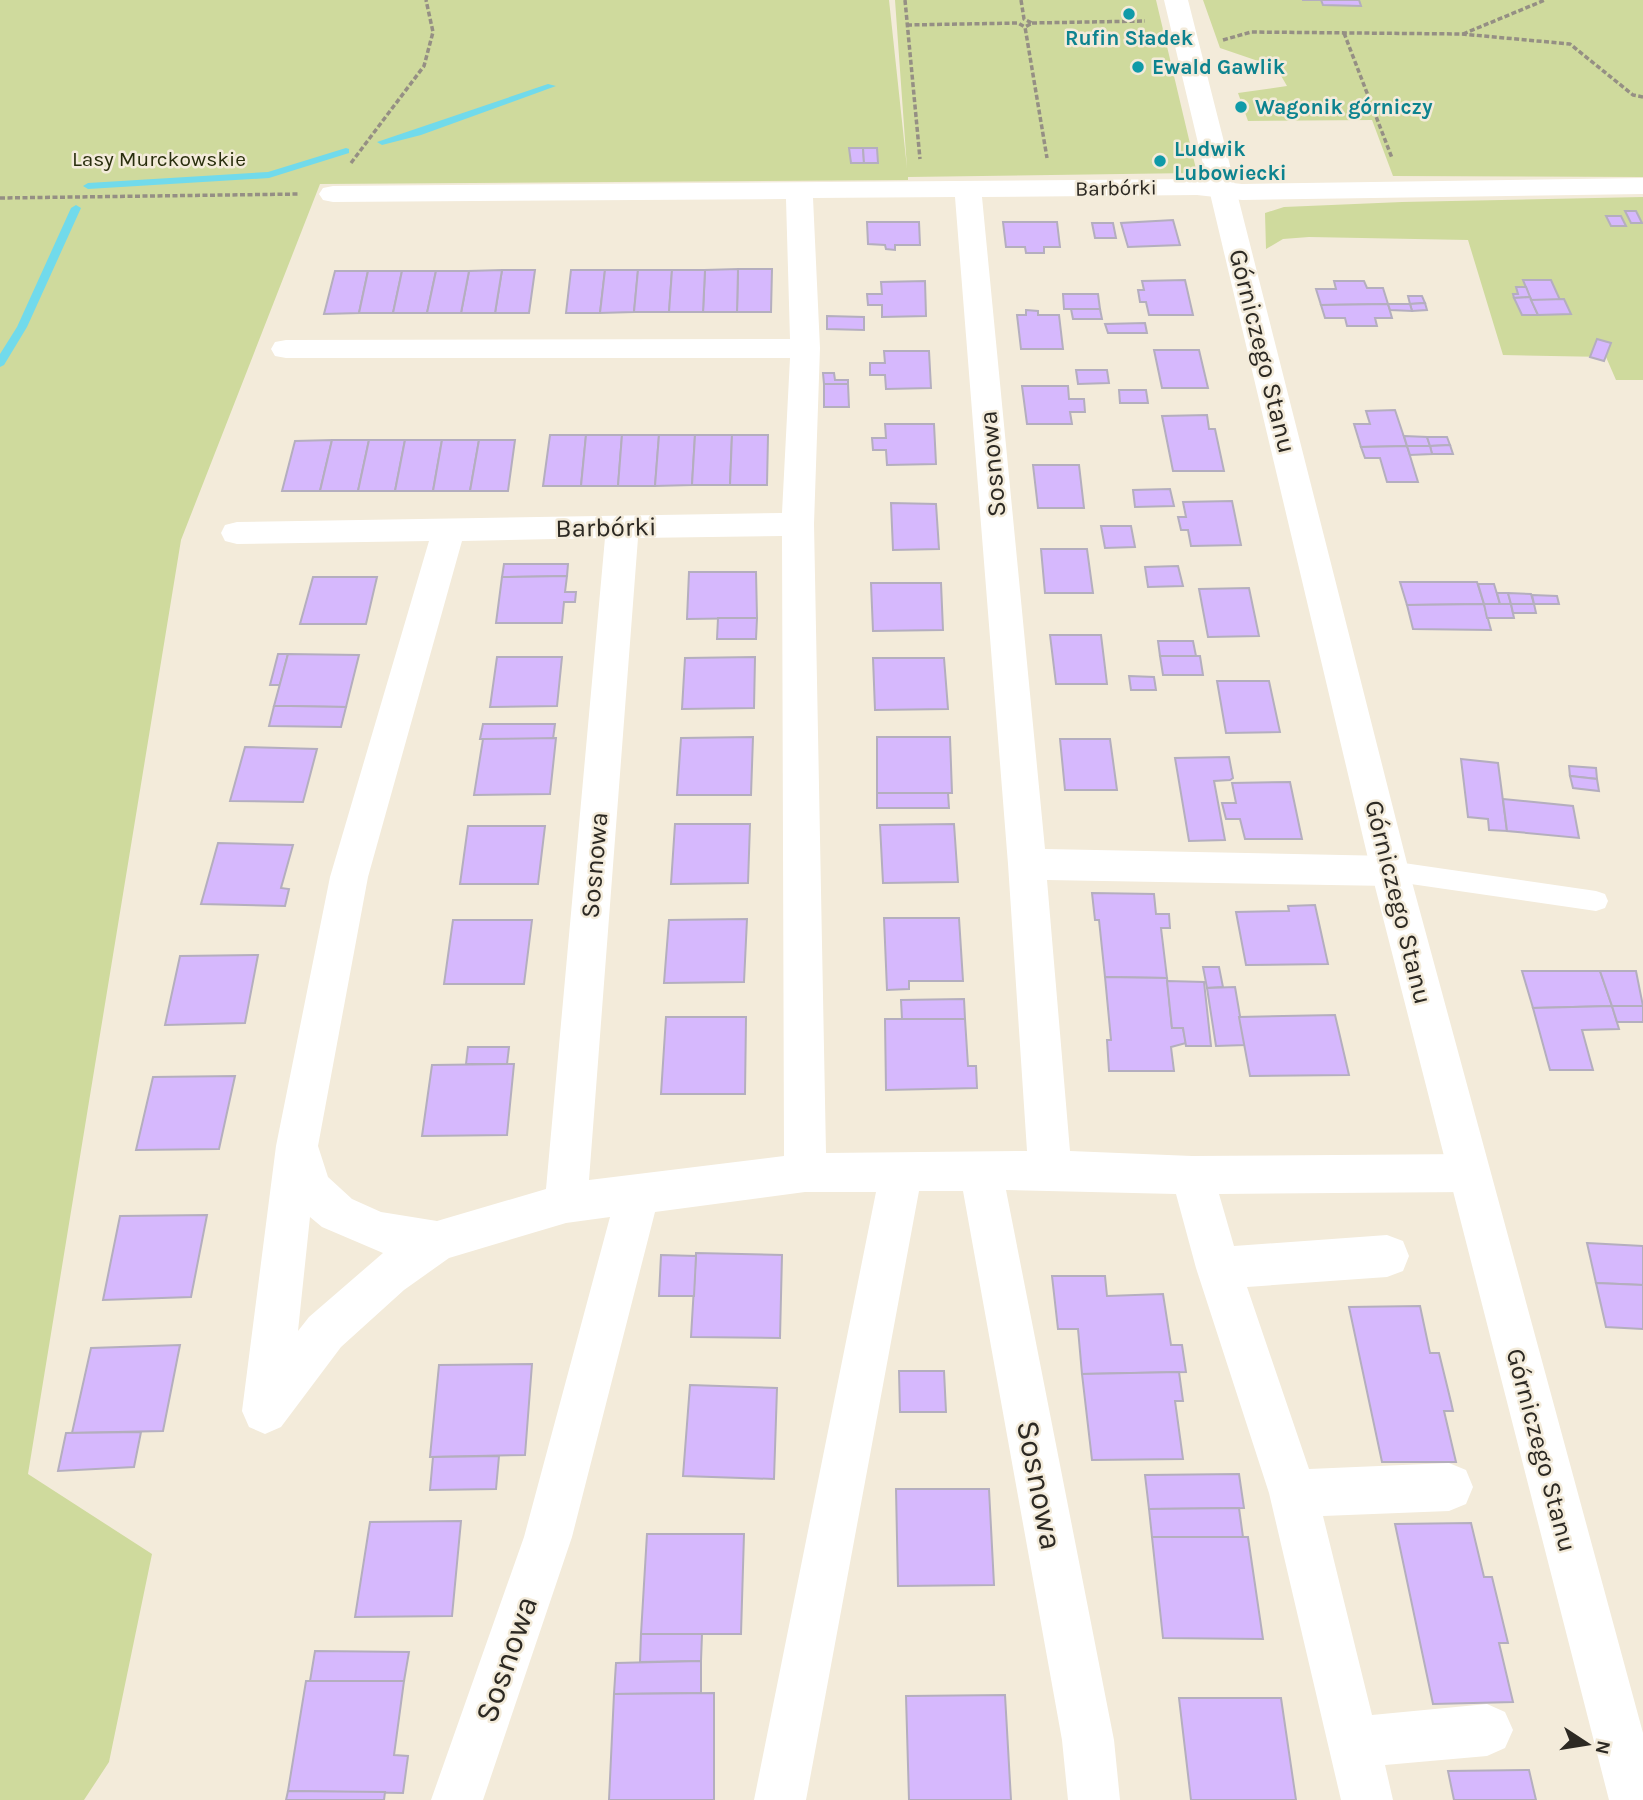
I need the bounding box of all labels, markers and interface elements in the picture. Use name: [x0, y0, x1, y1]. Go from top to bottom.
marker: Rufin Sładek: [1121, 6, 1137, 22]
place label: Rufin Sładek: [1065, 26, 1194, 50]
place label: Ewald Gawlik: [1152, 55, 1286, 79]
marker: Ewald Gawlik: [1130, 59, 1146, 75]
place label: Wagonik górniczy: [1255, 95, 1433, 119]
marker: Wagonik górniczy: [1233, 99, 1249, 115]
place label: Ludwik Lubowiecki: [1174, 137, 1287, 185]
park label: Lasy Murckowskie: [72, 147, 246, 171]
marker: Ludwik Lubowiecki: [1152, 153, 1168, 169]
street label: Barbórki: [1075, 175, 1157, 201]
street label: Górniczego Stanu: [1222, 246, 1303, 456]
street label: Sosnowa: [972, 409, 1013, 518]
street label: Barbórki: [555, 511, 657, 544]
street label: Górniczego Stanu: [1358, 797, 1439, 1007]
street label: Sosnowa: [574, 811, 615, 920]
street label: Górniczego Stanu: [1499, 1345, 1584, 1555]
street label: Sosnowa: [1009, 1417, 1070, 1553]
street label: Sosnowa: [468, 1591, 545, 1727]
north arrow: [1552, 1709, 1622, 1779]
text: N: [1590, 1738, 1615, 1756]

